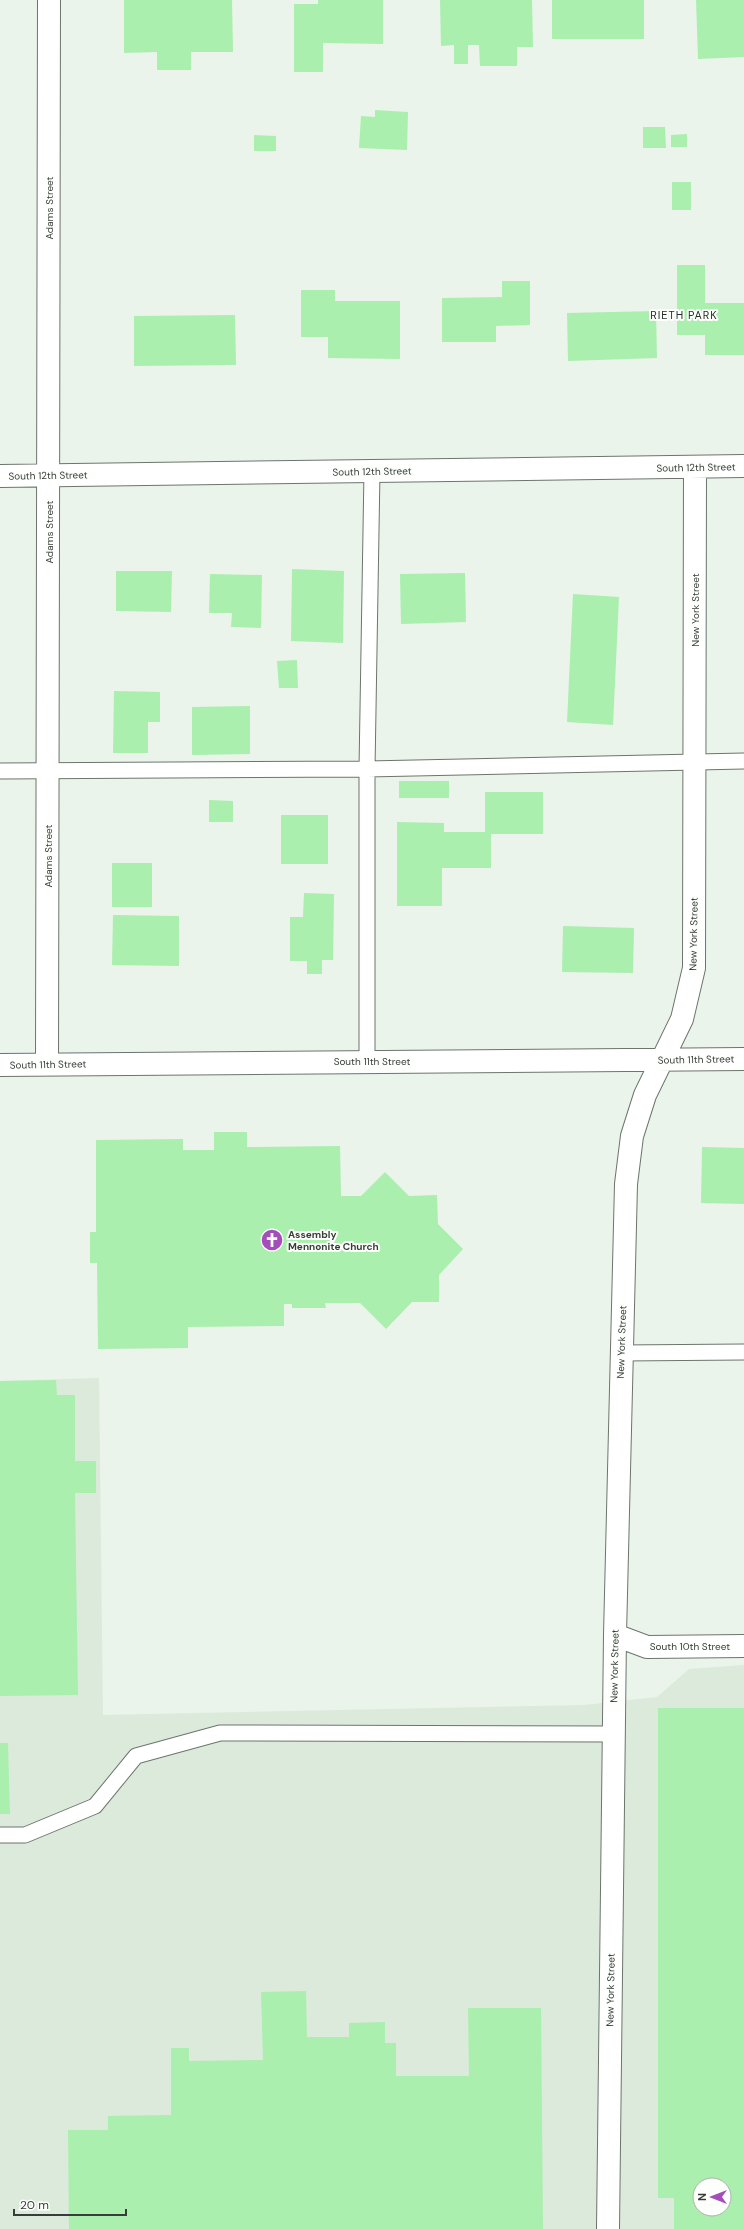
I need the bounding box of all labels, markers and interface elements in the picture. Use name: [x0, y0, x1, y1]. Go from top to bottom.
street label: Adams Street: [43, 176, 56, 240]
district label: RIETH PARK: [650, 308, 718, 322]
street label: South 12th Street: [656, 460, 736, 475]
street label: South 12th Street: [332, 464, 412, 479]
street label: South 12th Street: [8, 468, 88, 483]
street label: Adams Street: [43, 500, 56, 564]
street label: New York Street: [689, 573, 702, 647]
street label: Adams Street: [42, 824, 55, 888]
street label: New York Street: [686, 897, 701, 971]
street label: South 11th Street: [658, 1052, 735, 1067]
street label: South 11th Street: [334, 1055, 410, 1068]
street label: South 11th Street: [10, 1057, 87, 1072]
church icon: Assembly Mennonite Church: [259, 1227, 285, 1253]
place label: Assembly Mennonite Church: [288, 1228, 379, 1253]
street label: New York Street: [614, 1305, 629, 1379]
street label: New York Street: [607, 1629, 622, 1703]
street label: South 10th Street: [650, 1640, 730, 1653]
street label: New York Street: [603, 1953, 618, 2027]
north arrow: [692, 2177, 732, 2217]
scale bar: [14, 2191, 126, 2217]
text: N: [695, 2193, 709, 2201]
text: 20 m: [20, 2197, 49, 2213]

